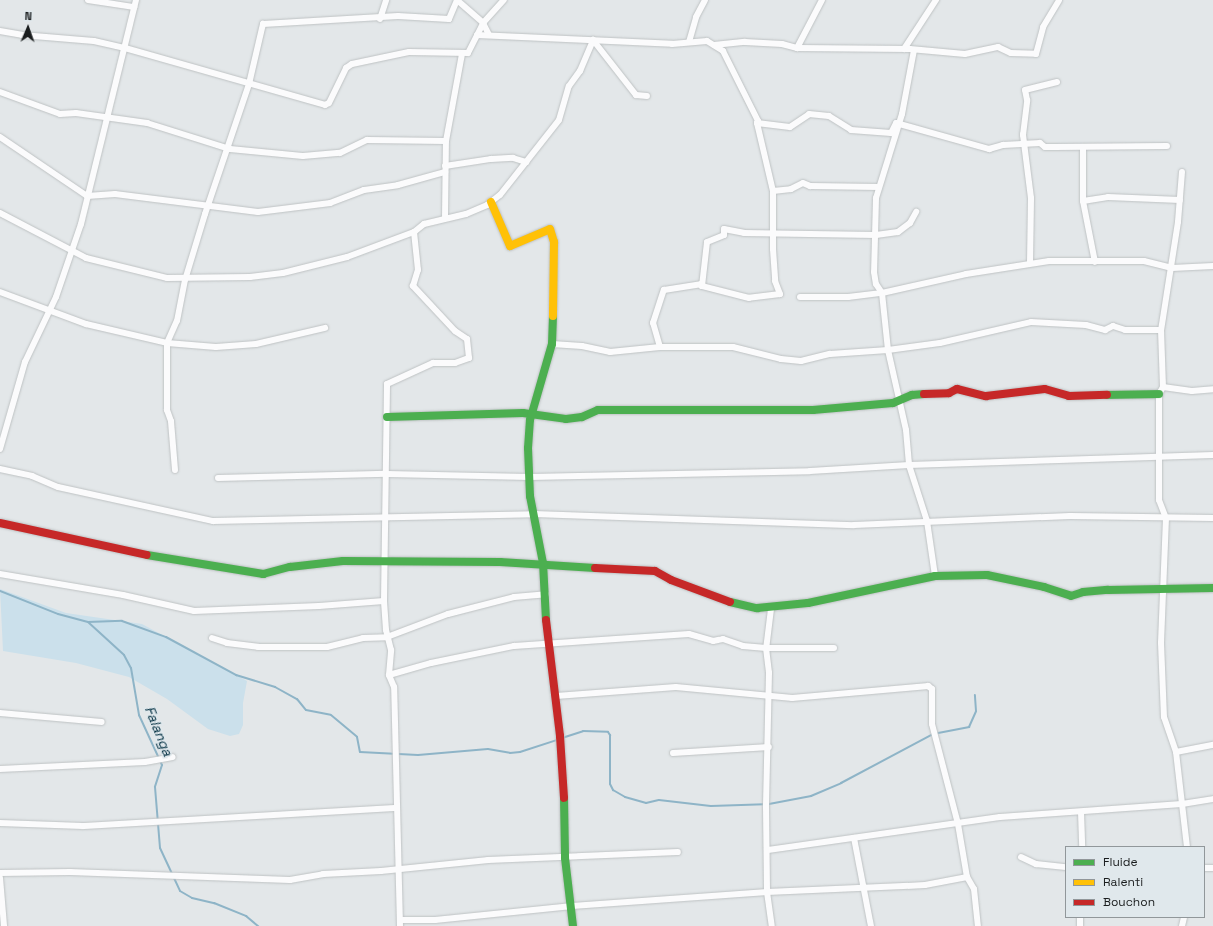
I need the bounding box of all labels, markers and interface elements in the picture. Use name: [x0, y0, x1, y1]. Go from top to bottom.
north arrow: [8, 8, 48, 48]
text: N: [24, 9, 32, 23]
water label: Falanga: [141, 703, 177, 759]
legend: [1065, 846, 1205, 918]
text: Fluide: [1103, 854, 1138, 870]
text: Ralenti: [1103, 874, 1143, 890]
text: Bouchon: [1103, 894, 1155, 910]

